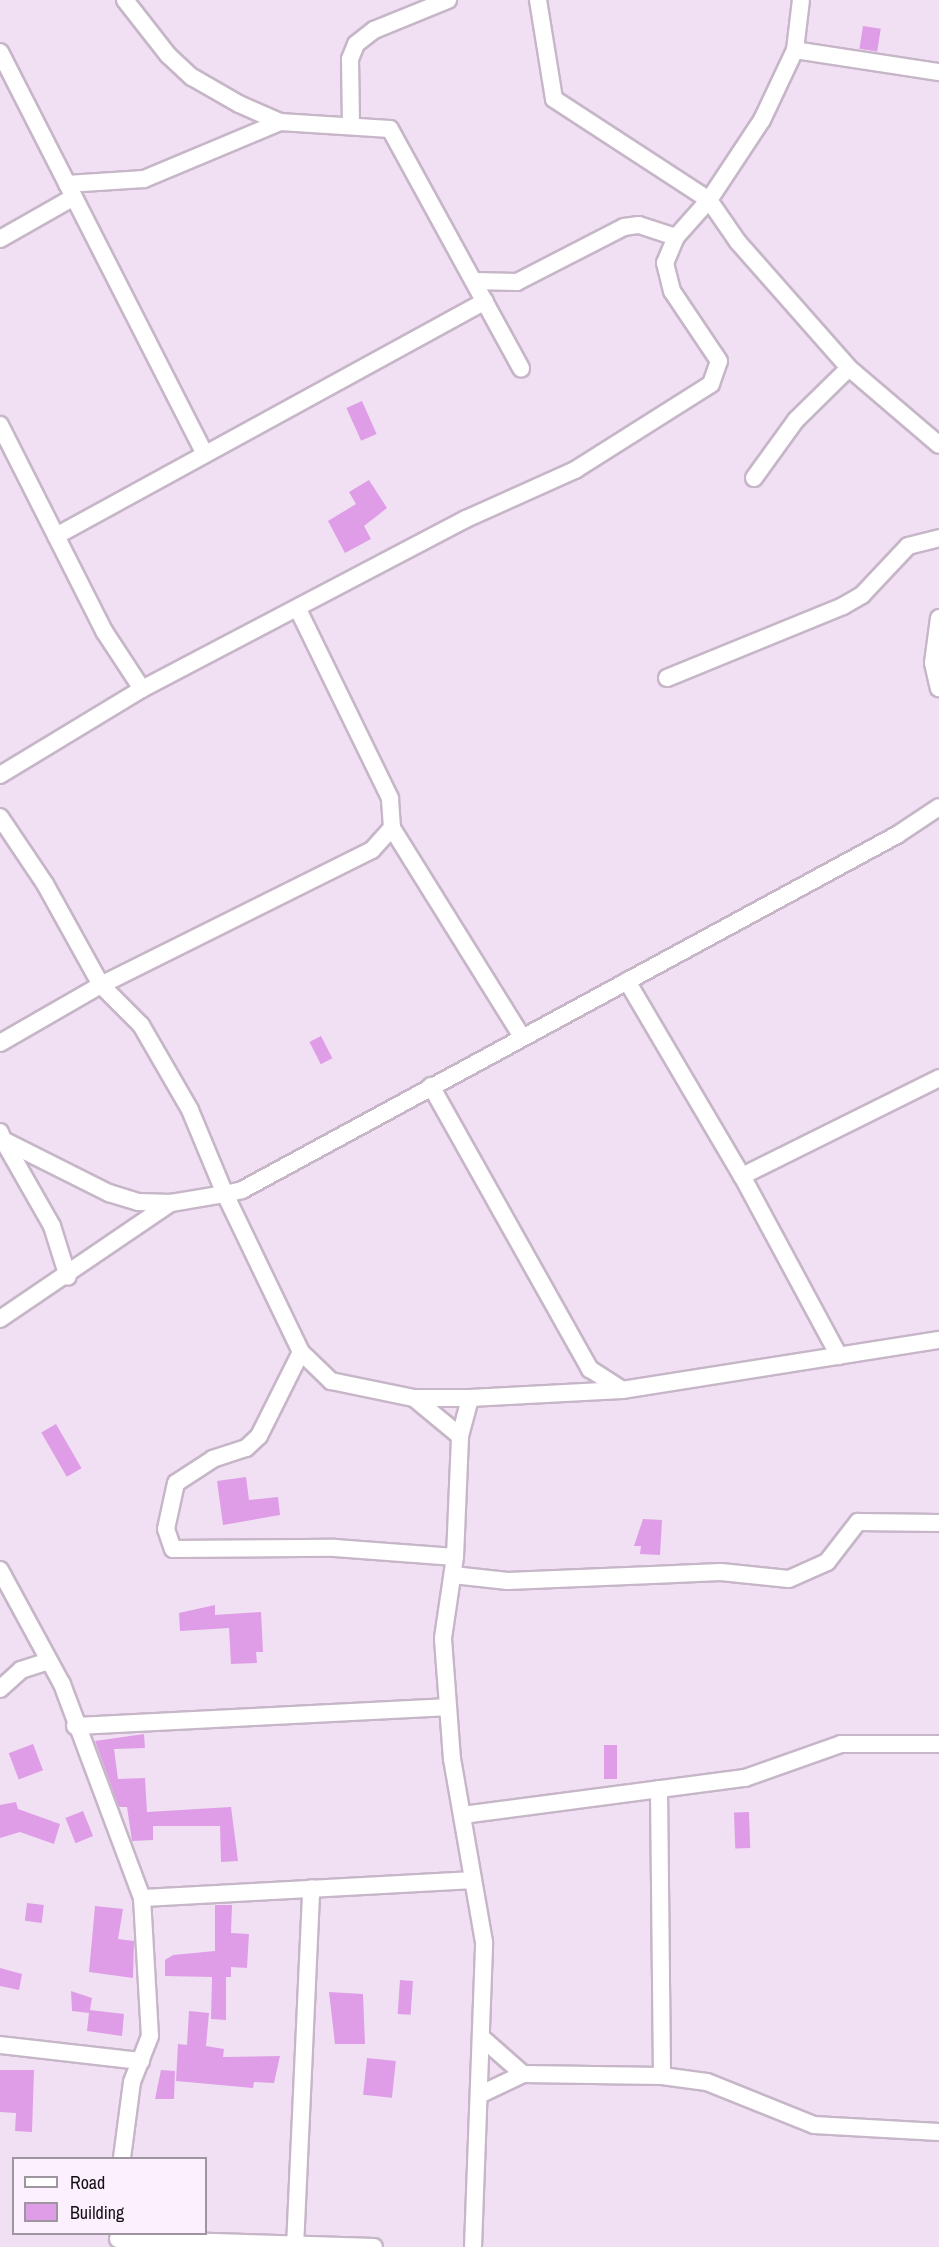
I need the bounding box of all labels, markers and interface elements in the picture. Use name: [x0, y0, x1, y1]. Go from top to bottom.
legend: [12, 2157, 207, 2235]
text: Road: [70, 2170, 105, 2195]
text: Building: [70, 2200, 124, 2225]

